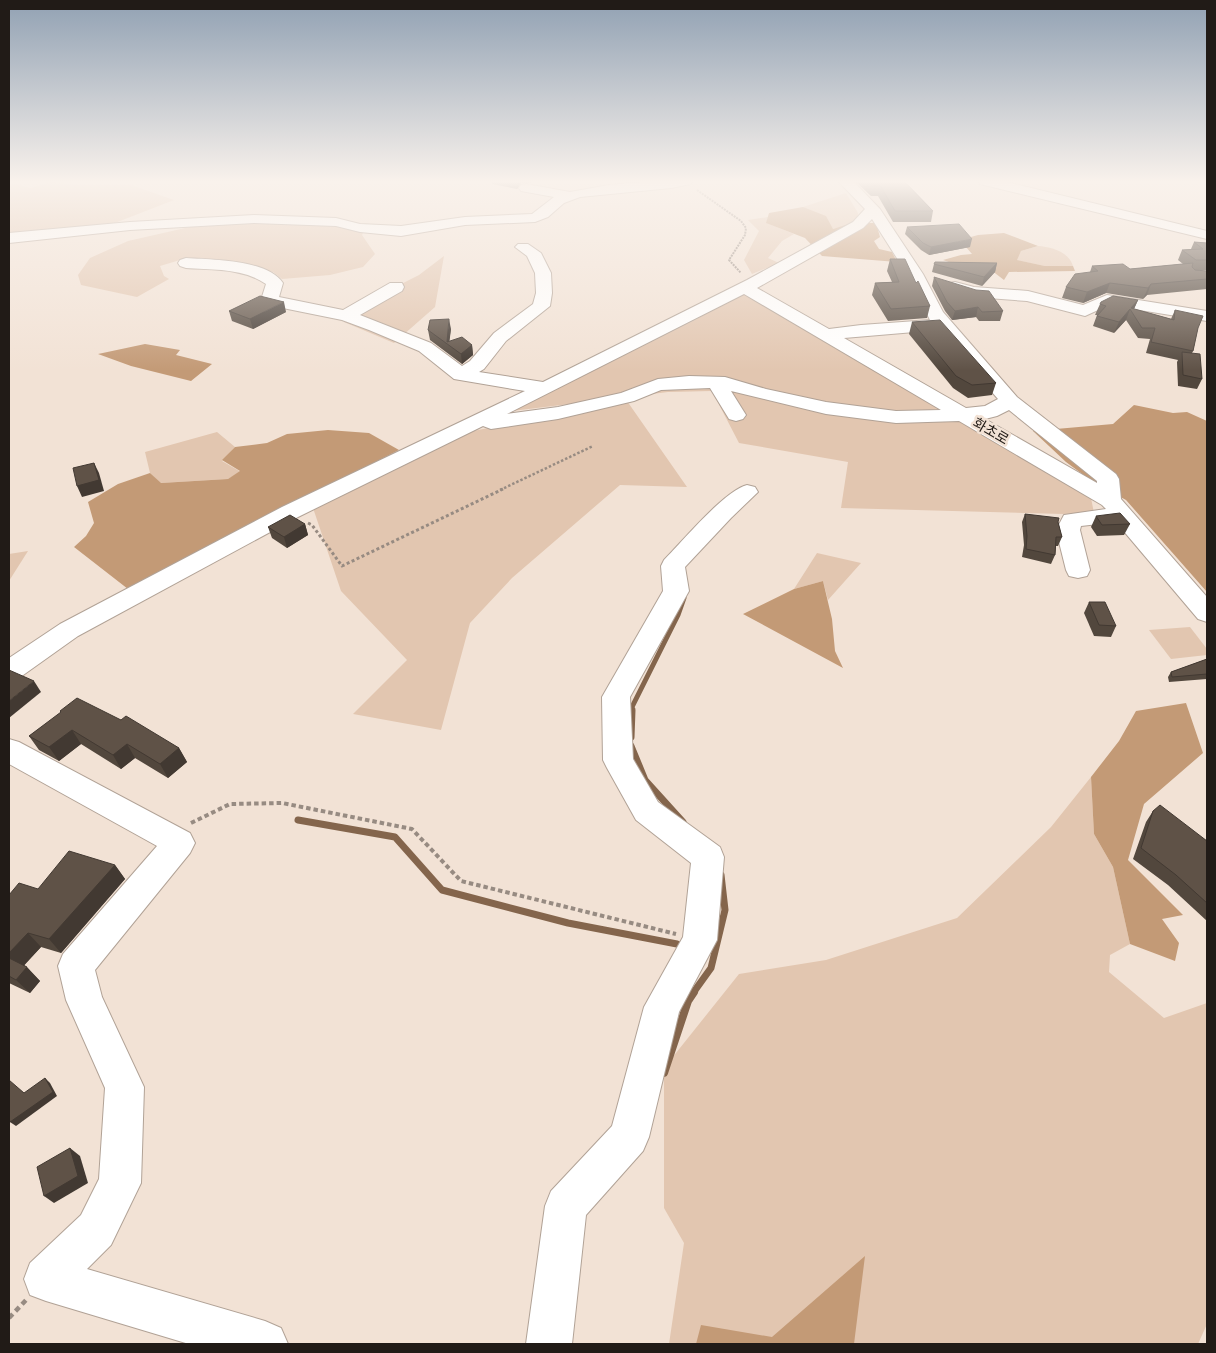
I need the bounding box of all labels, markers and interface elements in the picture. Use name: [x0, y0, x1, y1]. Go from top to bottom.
street label: 화초로: [970, 414, 1012, 449]

